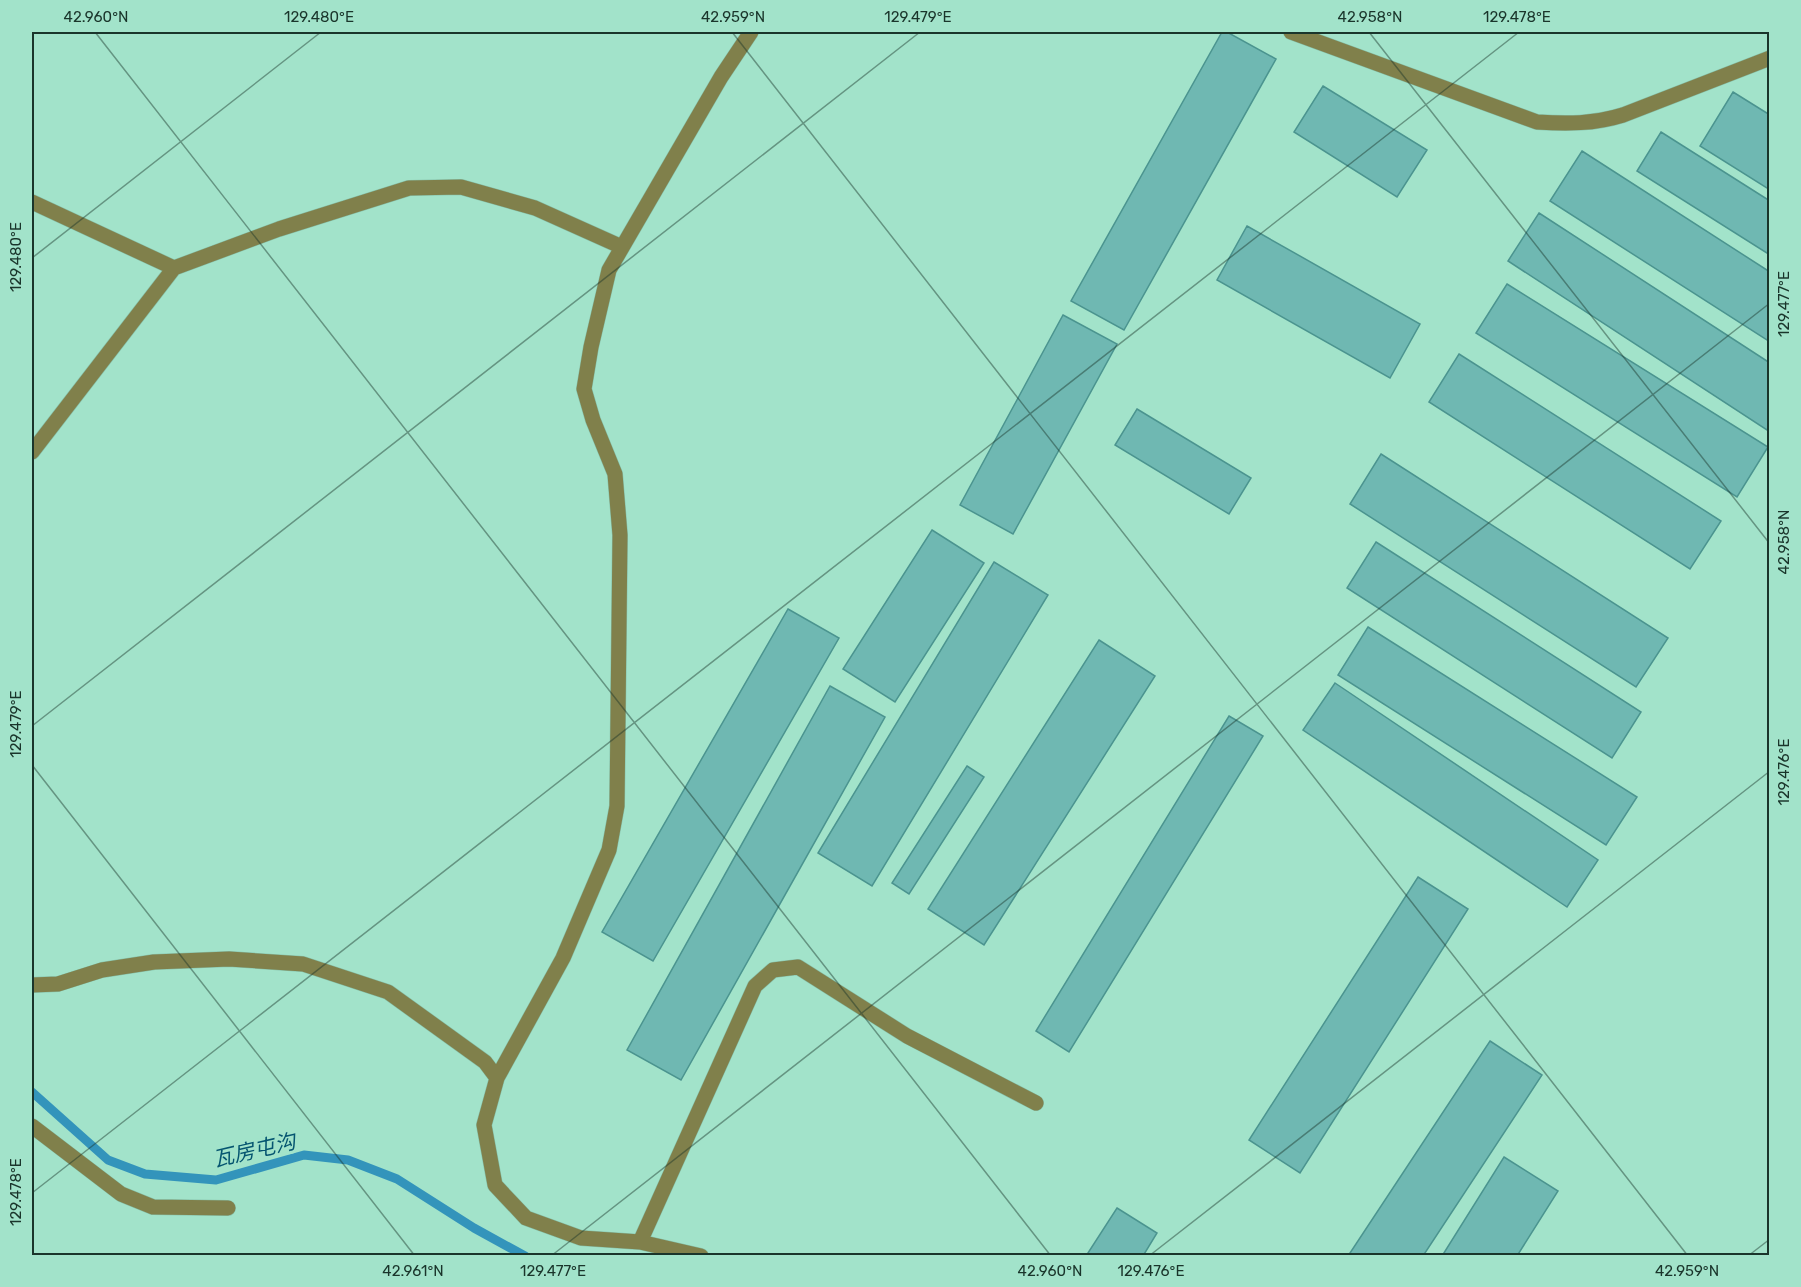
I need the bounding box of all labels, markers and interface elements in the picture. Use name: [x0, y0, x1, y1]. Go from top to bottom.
text: 42.960°N: [64, 8, 128, 26]
text: 129.480°E: [284, 8, 354, 26]
text: 42.959°N: [701, 8, 765, 26]
text: 129.479°E: [884, 8, 952, 26]
text: 42.958°N: [1338, 8, 1402, 26]
text: 129.478°E: [1483, 8, 1551, 26]
text: 129.480°E: [7, 222, 25, 292]
text: 129.477°E: [1775, 271, 1793, 337]
text: 42.958°N: [1775, 510, 1793, 574]
text: 129.479°E: [7, 690, 25, 758]
text: 129.476°E: [1775, 739, 1793, 805]
water label: 瓦房屯沟: [210, 1128, 300, 1172]
text: 129.478°E: [7, 1158, 25, 1226]
text: 42.961°N: [382, 1262, 444, 1280]
text: 129.477°E: [520, 1262, 586, 1280]
text: 42.960°N: [1018, 1262, 1082, 1280]
text: 129.476°E: [1118, 1262, 1184, 1280]
text: 42.959°N: [1655, 1262, 1719, 1280]

